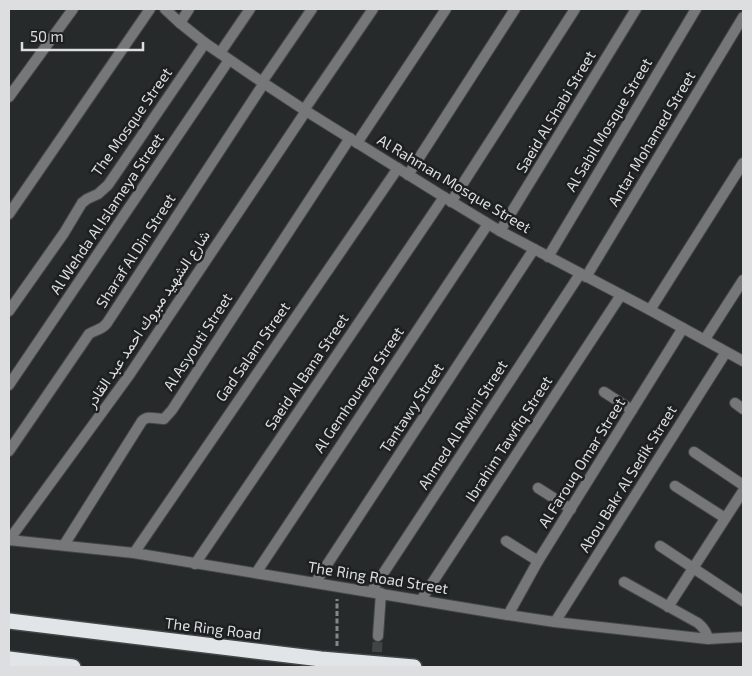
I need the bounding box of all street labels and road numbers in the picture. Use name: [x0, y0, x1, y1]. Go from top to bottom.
street label: Saeid Al Shabi Street: [512, 47, 599, 176]
street label: Al Sabil Mosque Street: [561, 54, 655, 195]
street label: The Mosque Street: [87, 63, 176, 179]
street label: Antar Mohamed Street: [604, 67, 699, 209]
street label: Al Wehda Al Islameya Street: [45, 129, 167, 297]
street label: Al Rahman Mosque Street: [374, 130, 535, 236]
street label: Sharaf Al Din Street: [92, 190, 179, 311]
street label: شارع الشهيد مبروك احمد عبد القادر: [81, 226, 216, 413]
street label: Al Asyouti Street: [159, 289, 236, 394]
street label: Gad Salam Street: [211, 298, 293, 405]
street label: Saeid Al Bana Street: [261, 310, 352, 433]
street label: Al Gemhoureya Street: [309, 323, 407, 456]
street label: Ahmed Al Rwini Street: [414, 356, 511, 492]
street label: Tantawy Street: [376, 359, 447, 456]
street label: Ibrahim Tawfiq Street: [461, 372, 556, 505]
street label: Al Farouq Omar Street: [534, 394, 629, 531]
street label: Abou Bakr Al Sedik Street: [574, 401, 680, 555]
street label: The Ring Road Street: [307, 557, 450, 597]
street label: The Ring Road: [164, 613, 262, 643]

